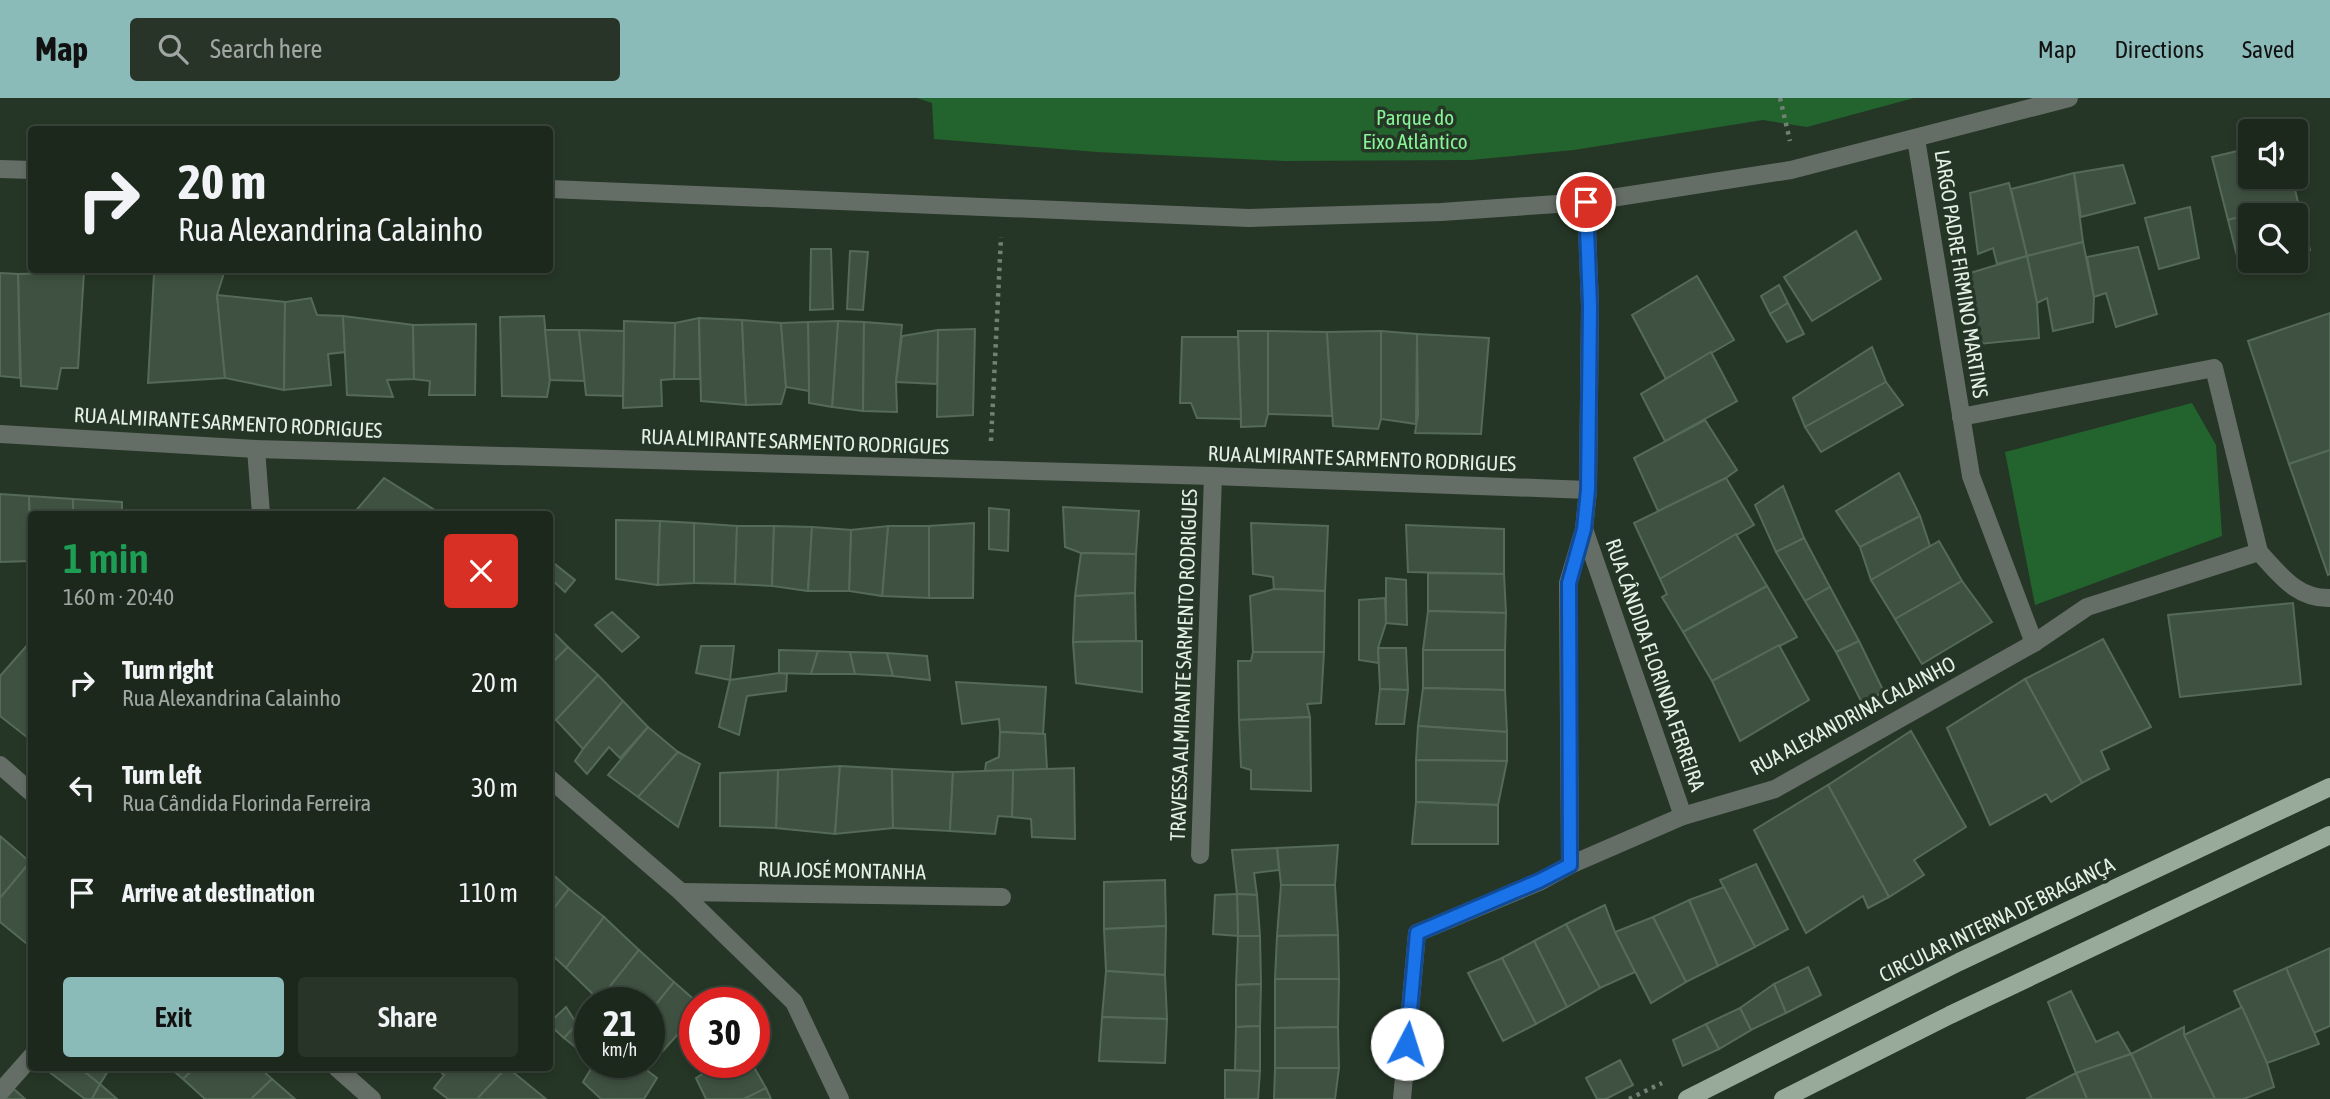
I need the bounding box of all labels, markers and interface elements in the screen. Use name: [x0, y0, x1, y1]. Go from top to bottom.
search box: [130, 18, 620, 81]
text: Map: [35, 30, 88, 68]
icon: search: [154, 30, 192, 68]
text: Search here: [210, 34, 322, 64]
text: Map: [2038, 36, 2076, 63]
text: Directions: [2114, 36, 2204, 63]
text: Saved: [2242, 36, 2295, 63]
park label: Parque do Eixo Atlântico: [1362, 105, 1468, 153]
map controls: [2238, 119, 2308, 273]
button: sound: [2238, 119, 2308, 189]
street label: LARGO PADRE FIRMINO MARTINS: [1931, 148, 1993, 400]
text: 20 m: [178, 153, 266, 209]
icon: right: [63, 154, 154, 245]
pin: [1556, 172, 1616, 232]
icon: arrive: [1567, 183, 1605, 221]
button: search: [2238, 203, 2308, 273]
text: Rua Alexandrina Calainho: [178, 211, 483, 248]
street label: RUA ALMIRANTE SARMENTO RODRIGUES: [73, 402, 383, 442]
street label: RUA ALMIRANTE SARMENTO RODRIGUES: [640, 424, 950, 458]
street label: RUA ALMIRANTE SARMENTO RODRIGUES: [1207, 441, 1517, 475]
street label: TRAVESSA ALMIRANTE SARMENTO RODRIGUES: [1165, 488, 1201, 841]
text: 1 min: [63, 534, 149, 582]
button: close: [444, 534, 518, 608]
street label: RUA CÂNDIDA FLORINDA FERREIRA: [1601, 535, 1711, 795]
text: 160 m · 20:40: [63, 584, 174, 610]
street label: RUA ALEXANDRINA CALAINHO: [1746, 651, 1959, 779]
text: Turn right: [122, 655, 213, 685]
icon: right: [63, 664, 101, 702]
text: 20 m: [471, 668, 518, 698]
text: Rua Alexandrina Calainho: [122, 685, 341, 711]
text: Turn left: [122, 760, 202, 790]
icon: left: [63, 769, 101, 807]
text: 30 m: [471, 773, 518, 803]
text: Rua Cândida Florinda Ferreira: [122, 790, 371, 816]
street label: CIRCULAR INTERNA DE BRAGANÇA: [1875, 851, 2119, 987]
street label: RUA JOSÉ MONTANHA: [758, 857, 927, 883]
icon: arrive: [63, 874, 101, 912]
text: Arrive at destination: [122, 878, 315, 908]
text: 110 m: [459, 878, 518, 908]
button: Exit: [63, 977, 284, 1057]
button: Share: [298, 977, 518, 1057]
speed limit sign: 30: [679, 987, 770, 1078]
text: 21: [603, 1003, 636, 1043]
position arrow: [1370, 1007, 1444, 1081]
text: km/h: [602, 1039, 637, 1060]

